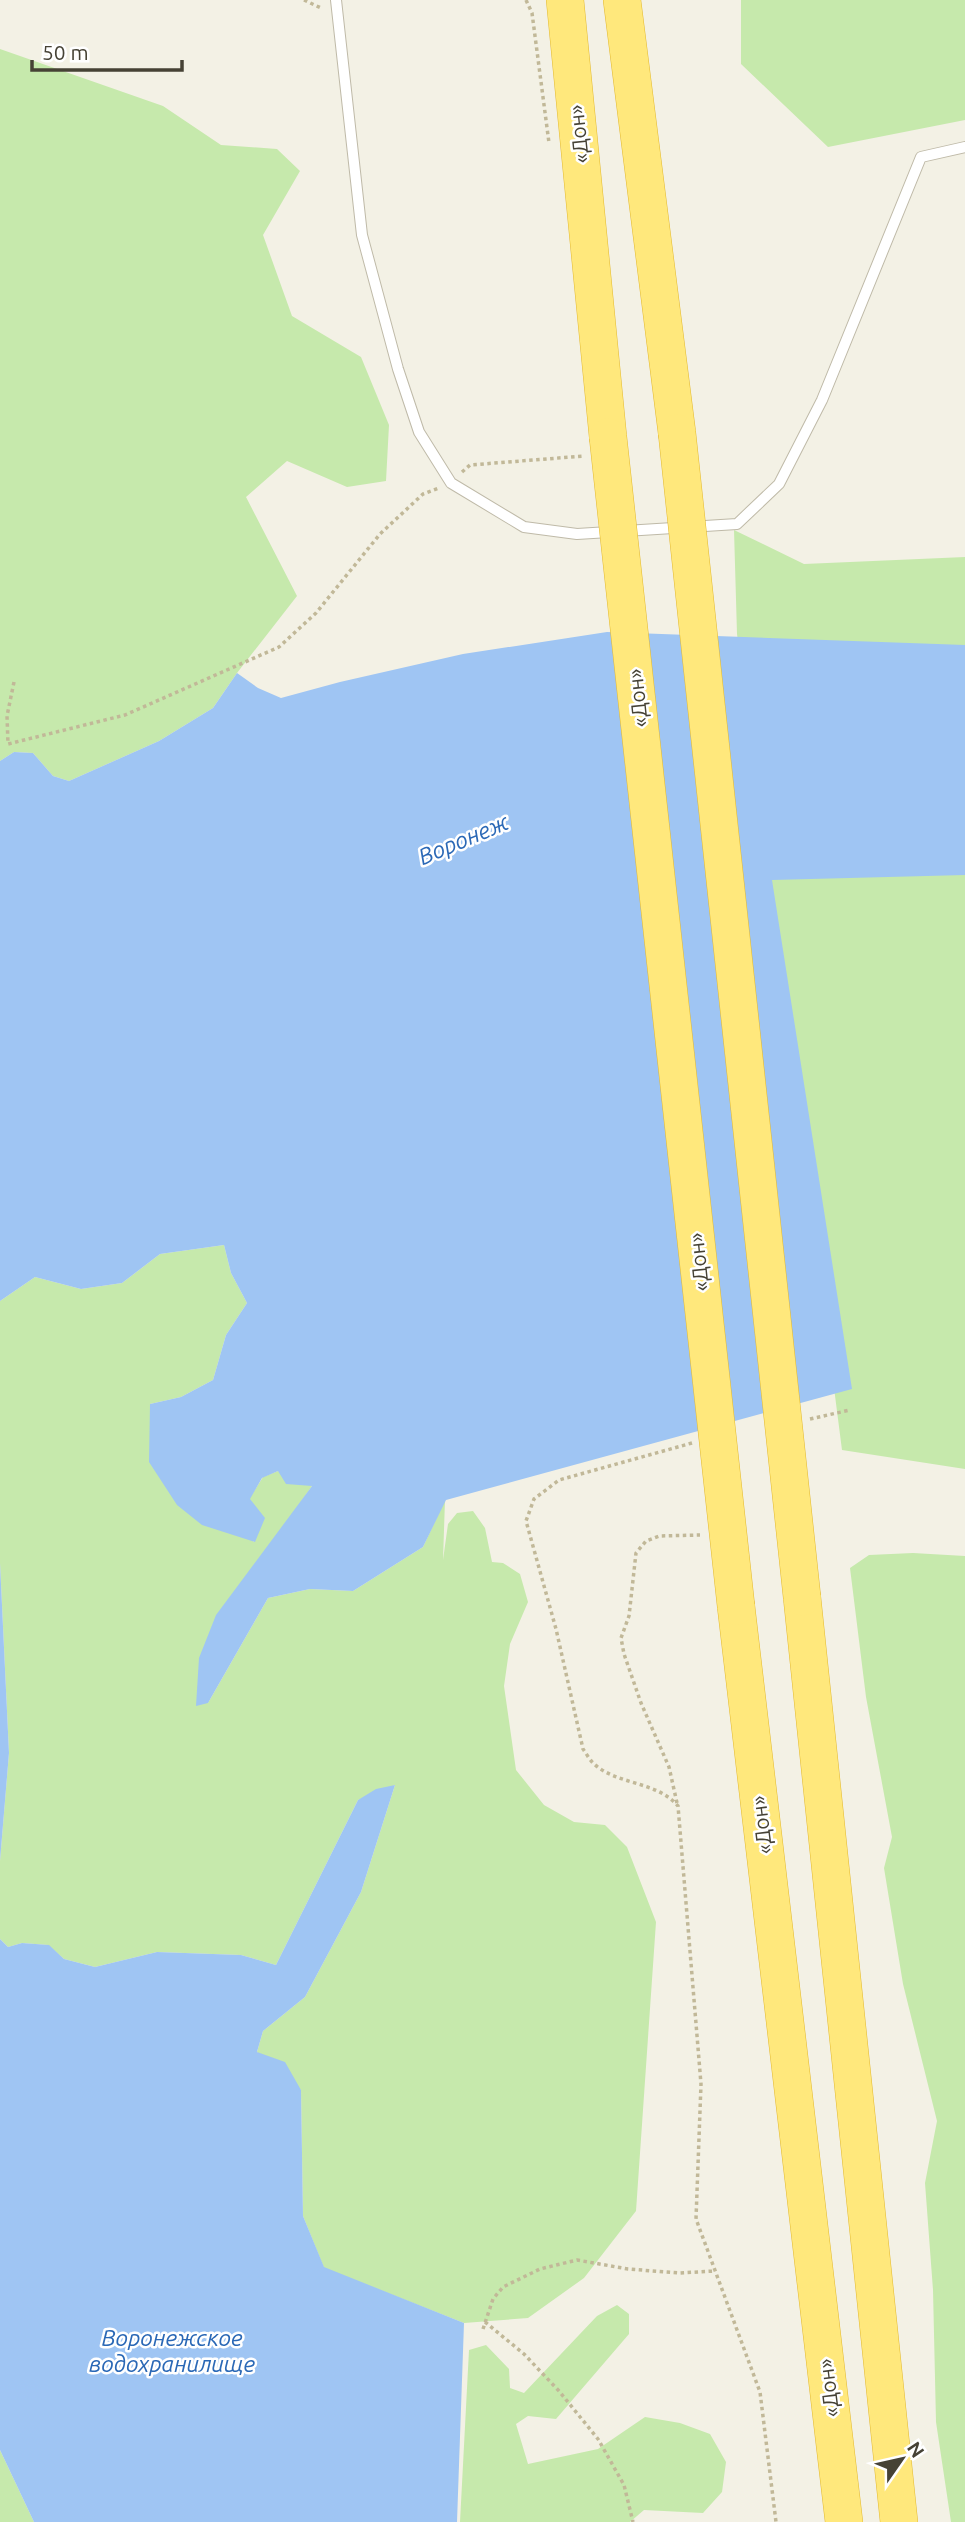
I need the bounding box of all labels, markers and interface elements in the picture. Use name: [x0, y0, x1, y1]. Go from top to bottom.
scale bar: [32, 28, 182, 72]
text: 50 m: [42, 40, 89, 64]
street label: «Дон»: [563, 103, 593, 165]
street label: «Дон»: [622, 667, 652, 729]
water label: Воронеж: [414, 808, 513, 869]
street label: «Дон»: [683, 1231, 713, 1293]
street label: «Дон»: [745, 1794, 776, 1856]
water label: Воронежское водохранилище: [89, 2325, 255, 2376]
street label: «Дон»: [812, 2357, 843, 2419]
north arrow: [867, 2424, 937, 2494]
text: N: [903, 2437, 929, 2462]

